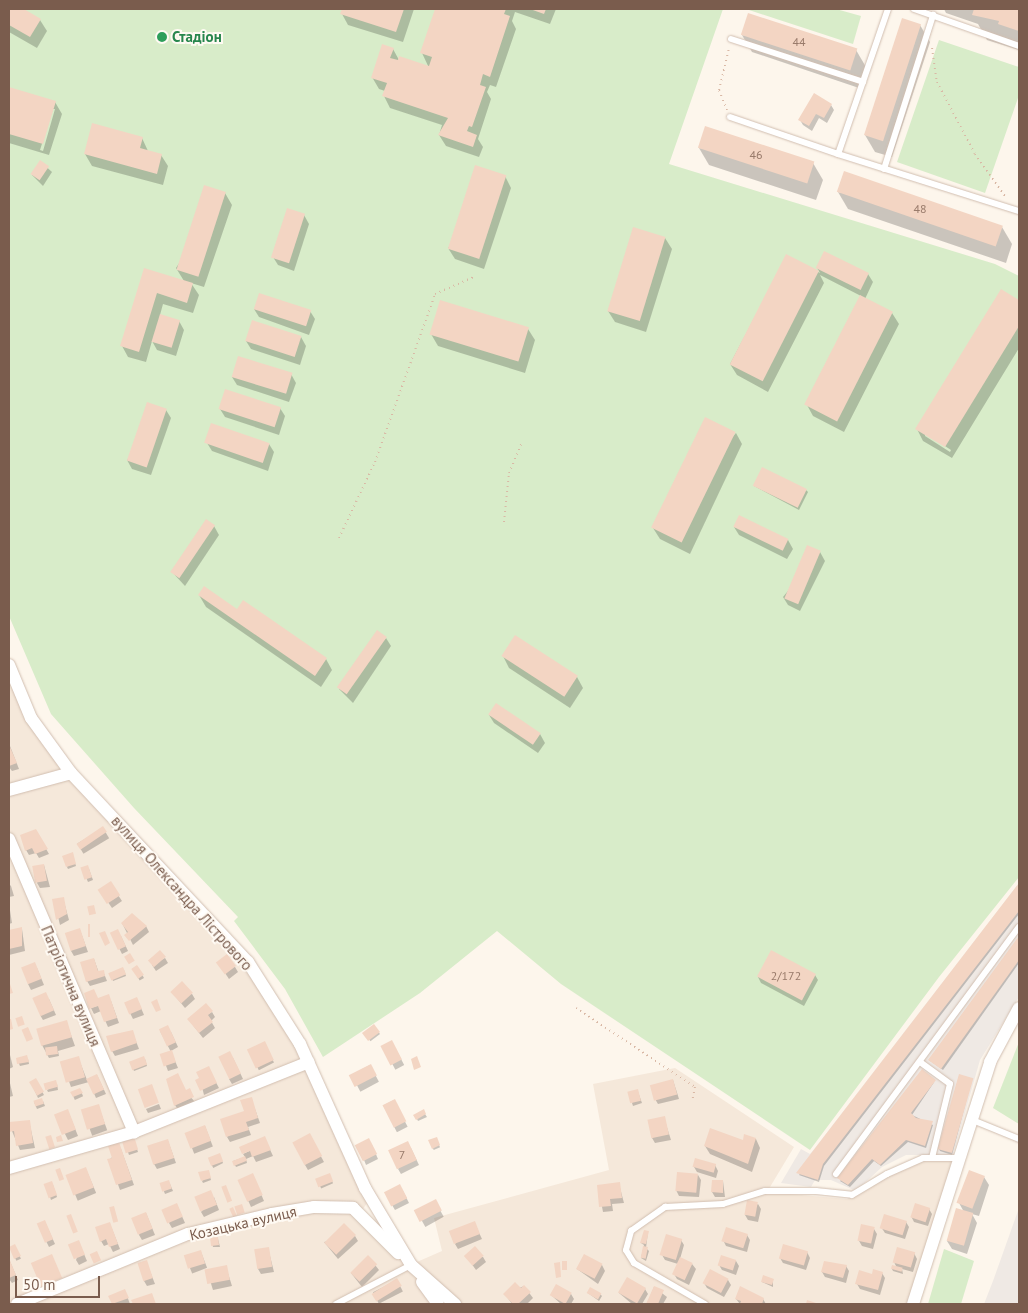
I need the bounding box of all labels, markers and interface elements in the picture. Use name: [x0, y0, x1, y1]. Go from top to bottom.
place label: Стадіон: [172, 28, 222, 46]
marker: Стадіон: [156, 31, 168, 43]
house number: 44: [792, 35, 806, 49]
house number: 46: [749, 148, 763, 162]
house number: 48: [913, 202, 927, 216]
street label: вулиця Олександра Лістрового: [108, 812, 256, 974]
street label: Патріотична вулиця: [37, 923, 105, 1049]
house number: 2/172: [771, 969, 801, 983]
house number: 7: [399, 1148, 405, 1162]
street label: Козацька вулиця: [188, 1202, 298, 1244]
scale bar: [18, 1266, 102, 1298]
text: 50 m: [23, 1275, 56, 1294]

